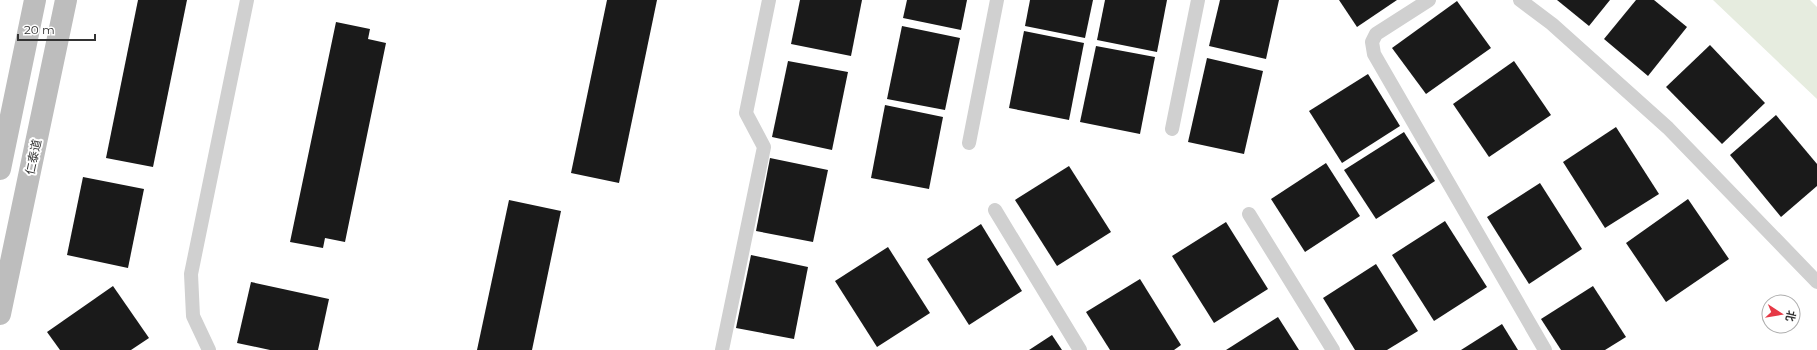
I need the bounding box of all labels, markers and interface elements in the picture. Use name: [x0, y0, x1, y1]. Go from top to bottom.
scale bar: [18, 16, 95, 42]
text: 20 m: [24, 22, 55, 37]
street label: 仁泰道: [22, 138, 44, 176]
north arrow: [1761, 294, 1801, 334]
text: 北: [1783, 309, 1799, 323]

